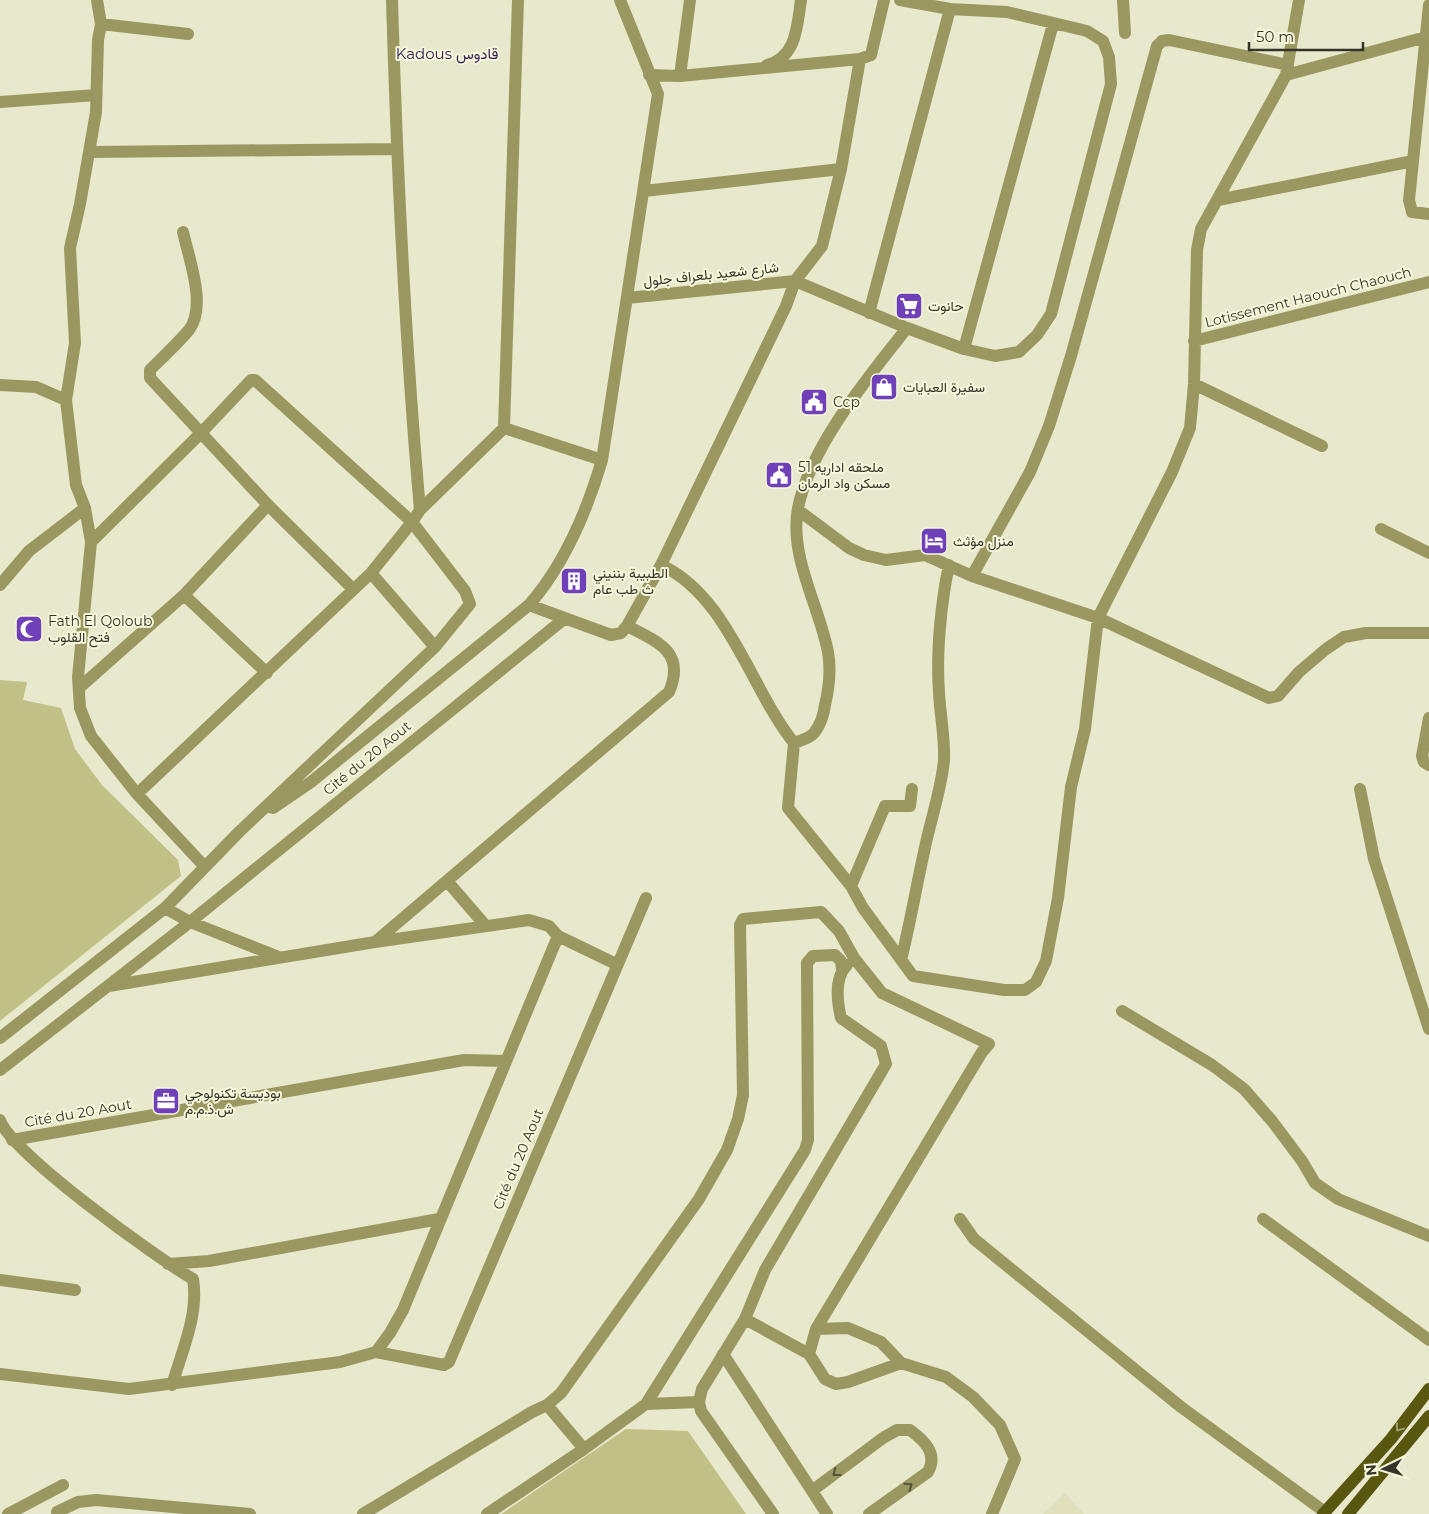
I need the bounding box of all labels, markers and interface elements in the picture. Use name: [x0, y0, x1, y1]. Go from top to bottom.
scale bar: [1249, 20, 1363, 52]
text: 50 m: [1256, 27, 1294, 46]
district label: Kadous قادوس: [396, 44, 498, 64]
street label: شارع شعيد بلعراف جلول: [642, 258, 780, 292]
street label: Lotissement Haouch Chaouch: [1203, 263, 1413, 331]
supermarket icon: حانوت: [894, 291, 924, 321]
place label: حانوت: [928, 297, 964, 315]
shop icon: سفيرة العبايات: [869, 372, 899, 402]
place label: سفيرة العبايات: [903, 378, 985, 396]
public building icon: Ccp: [799, 387, 829, 417]
place label: Ccp: [833, 393, 860, 411]
place label: ملحقه اداريه 51 مسكن واد الرمان: [798, 458, 890, 492]
public building icon: ملحقه اداريه 51 مسكن واد الرمان: [764, 460, 794, 490]
hotel icon: منزل مؤثث: [919, 526, 949, 556]
place label: منزل مؤثث: [953, 532, 1014, 551]
place label: الطبيبة بننيني ث طب عام: [593, 564, 668, 598]
building icon: الطبيبة بننيني ث طب عام: [559, 566, 589, 596]
place label: Fath El Qoloub فتح القلوب: [48, 612, 152, 648]
mosque icon: Fath El Qoloub فتح القلوب: [14, 614, 44, 644]
street label: Cité du 20 Aout: [319, 717, 415, 799]
place label: بوديسة تكنولوجي ش.ذ.م.م: [185, 1084, 281, 1118]
office icon: بوديسة تكنولوجي ش.ذ.م.م: [151, 1086, 181, 1116]
street label: Cité du 20 Aout: [23, 1095, 133, 1131]
street label: Cité du 20 Aout: [489, 1105, 548, 1212]
one-way arrow: [1397, 1422, 1405, 1431]
north arrow: [1359, 1444, 1409, 1494]
text: N: [1362, 1464, 1381, 1477]
one-way arrow: [832, 1467, 842, 1476]
one-way arrow: [903, 1483, 913, 1492]

